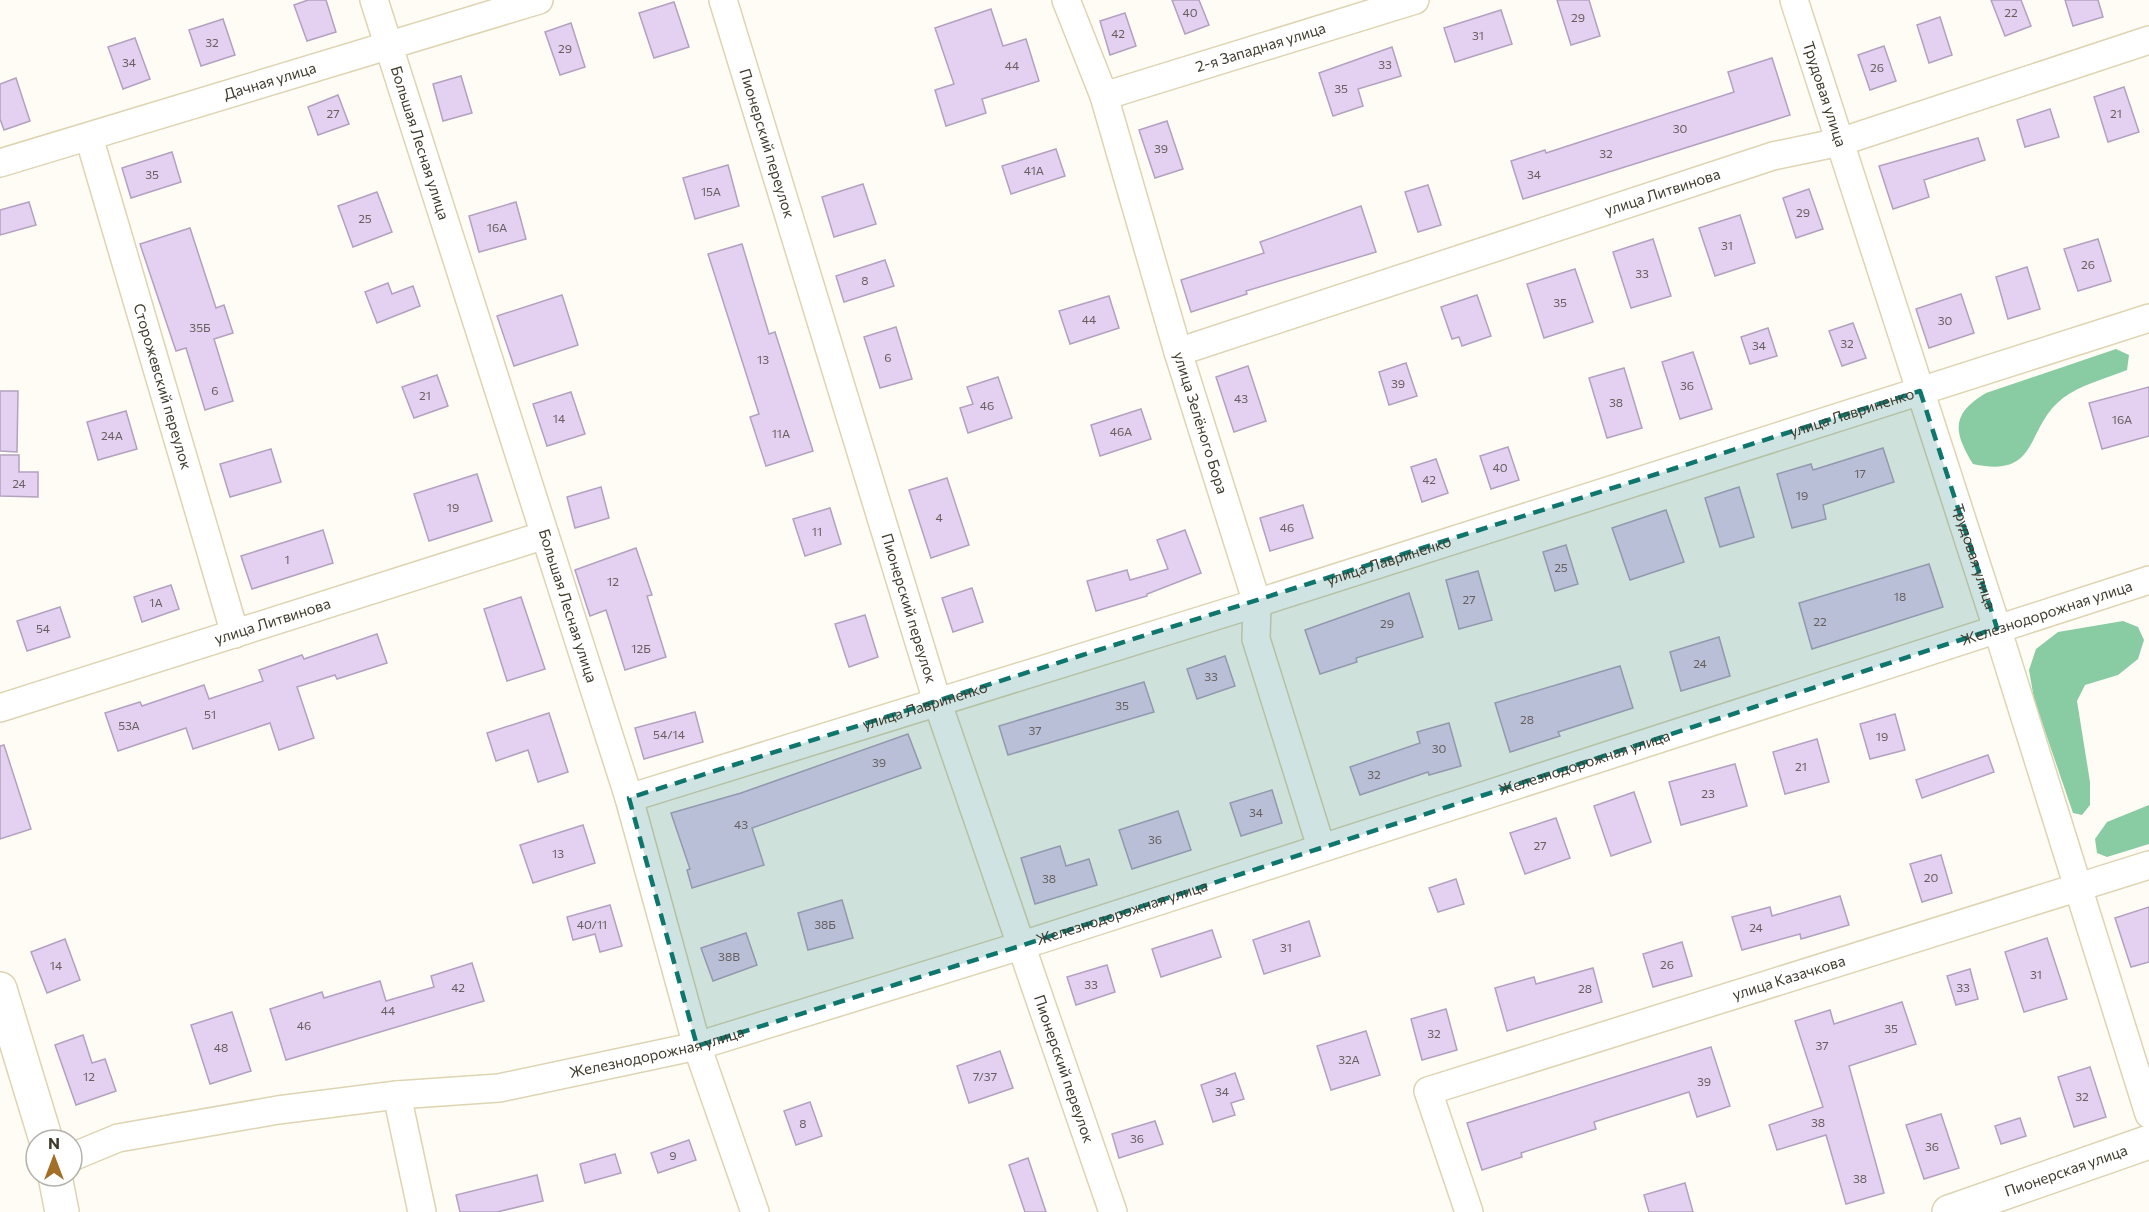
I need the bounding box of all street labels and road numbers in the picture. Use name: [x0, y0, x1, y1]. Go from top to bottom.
street label: 2-я Западная улица: [1193, 18, 1328, 75]
street label: Трудовая улица: [1800, 39, 1851, 149]
street label: Дачная улица: [221, 58, 318, 103]
street label: Большая Лесная улица: [388, 63, 454, 222]
street label: Пионерский переулок: [736, 66, 799, 220]
street label: улица Литвинова: [1602, 164, 1722, 219]
street label: Сторожевский переулок: [130, 301, 196, 471]
street label: улица Зелёного Бора: [1170, 349, 1232, 496]
street label: улица Лавриненко: [1787, 384, 1916, 440]
street label: Трудовая улица: [1949, 501, 2000, 611]
street label: Большая Лесная улица: [536, 526, 602, 685]
street label: Пионерский переулок: [878, 531, 941, 685]
street label: улица Лавриненко: [1324, 532, 1453, 588]
street label: Железнодорожная улица: [1958, 576, 2134, 649]
street label: улица Литвинова: [212, 594, 333, 647]
street label: улица Лавриненко: [860, 677, 990, 733]
street label: Железнодорожная улица: [1496, 726, 1672, 798]
street label: Железнодорожная улица: [1033, 876, 1210, 948]
street label: улица Казачкова: [1730, 951, 1847, 1003]
street label: Пионерский переулок: [1031, 992, 1098, 1145]
street label: Железнодорожная улица: [567, 1022, 746, 1081]
street label: Пионерская улица: [2002, 1140, 2130, 1200]

